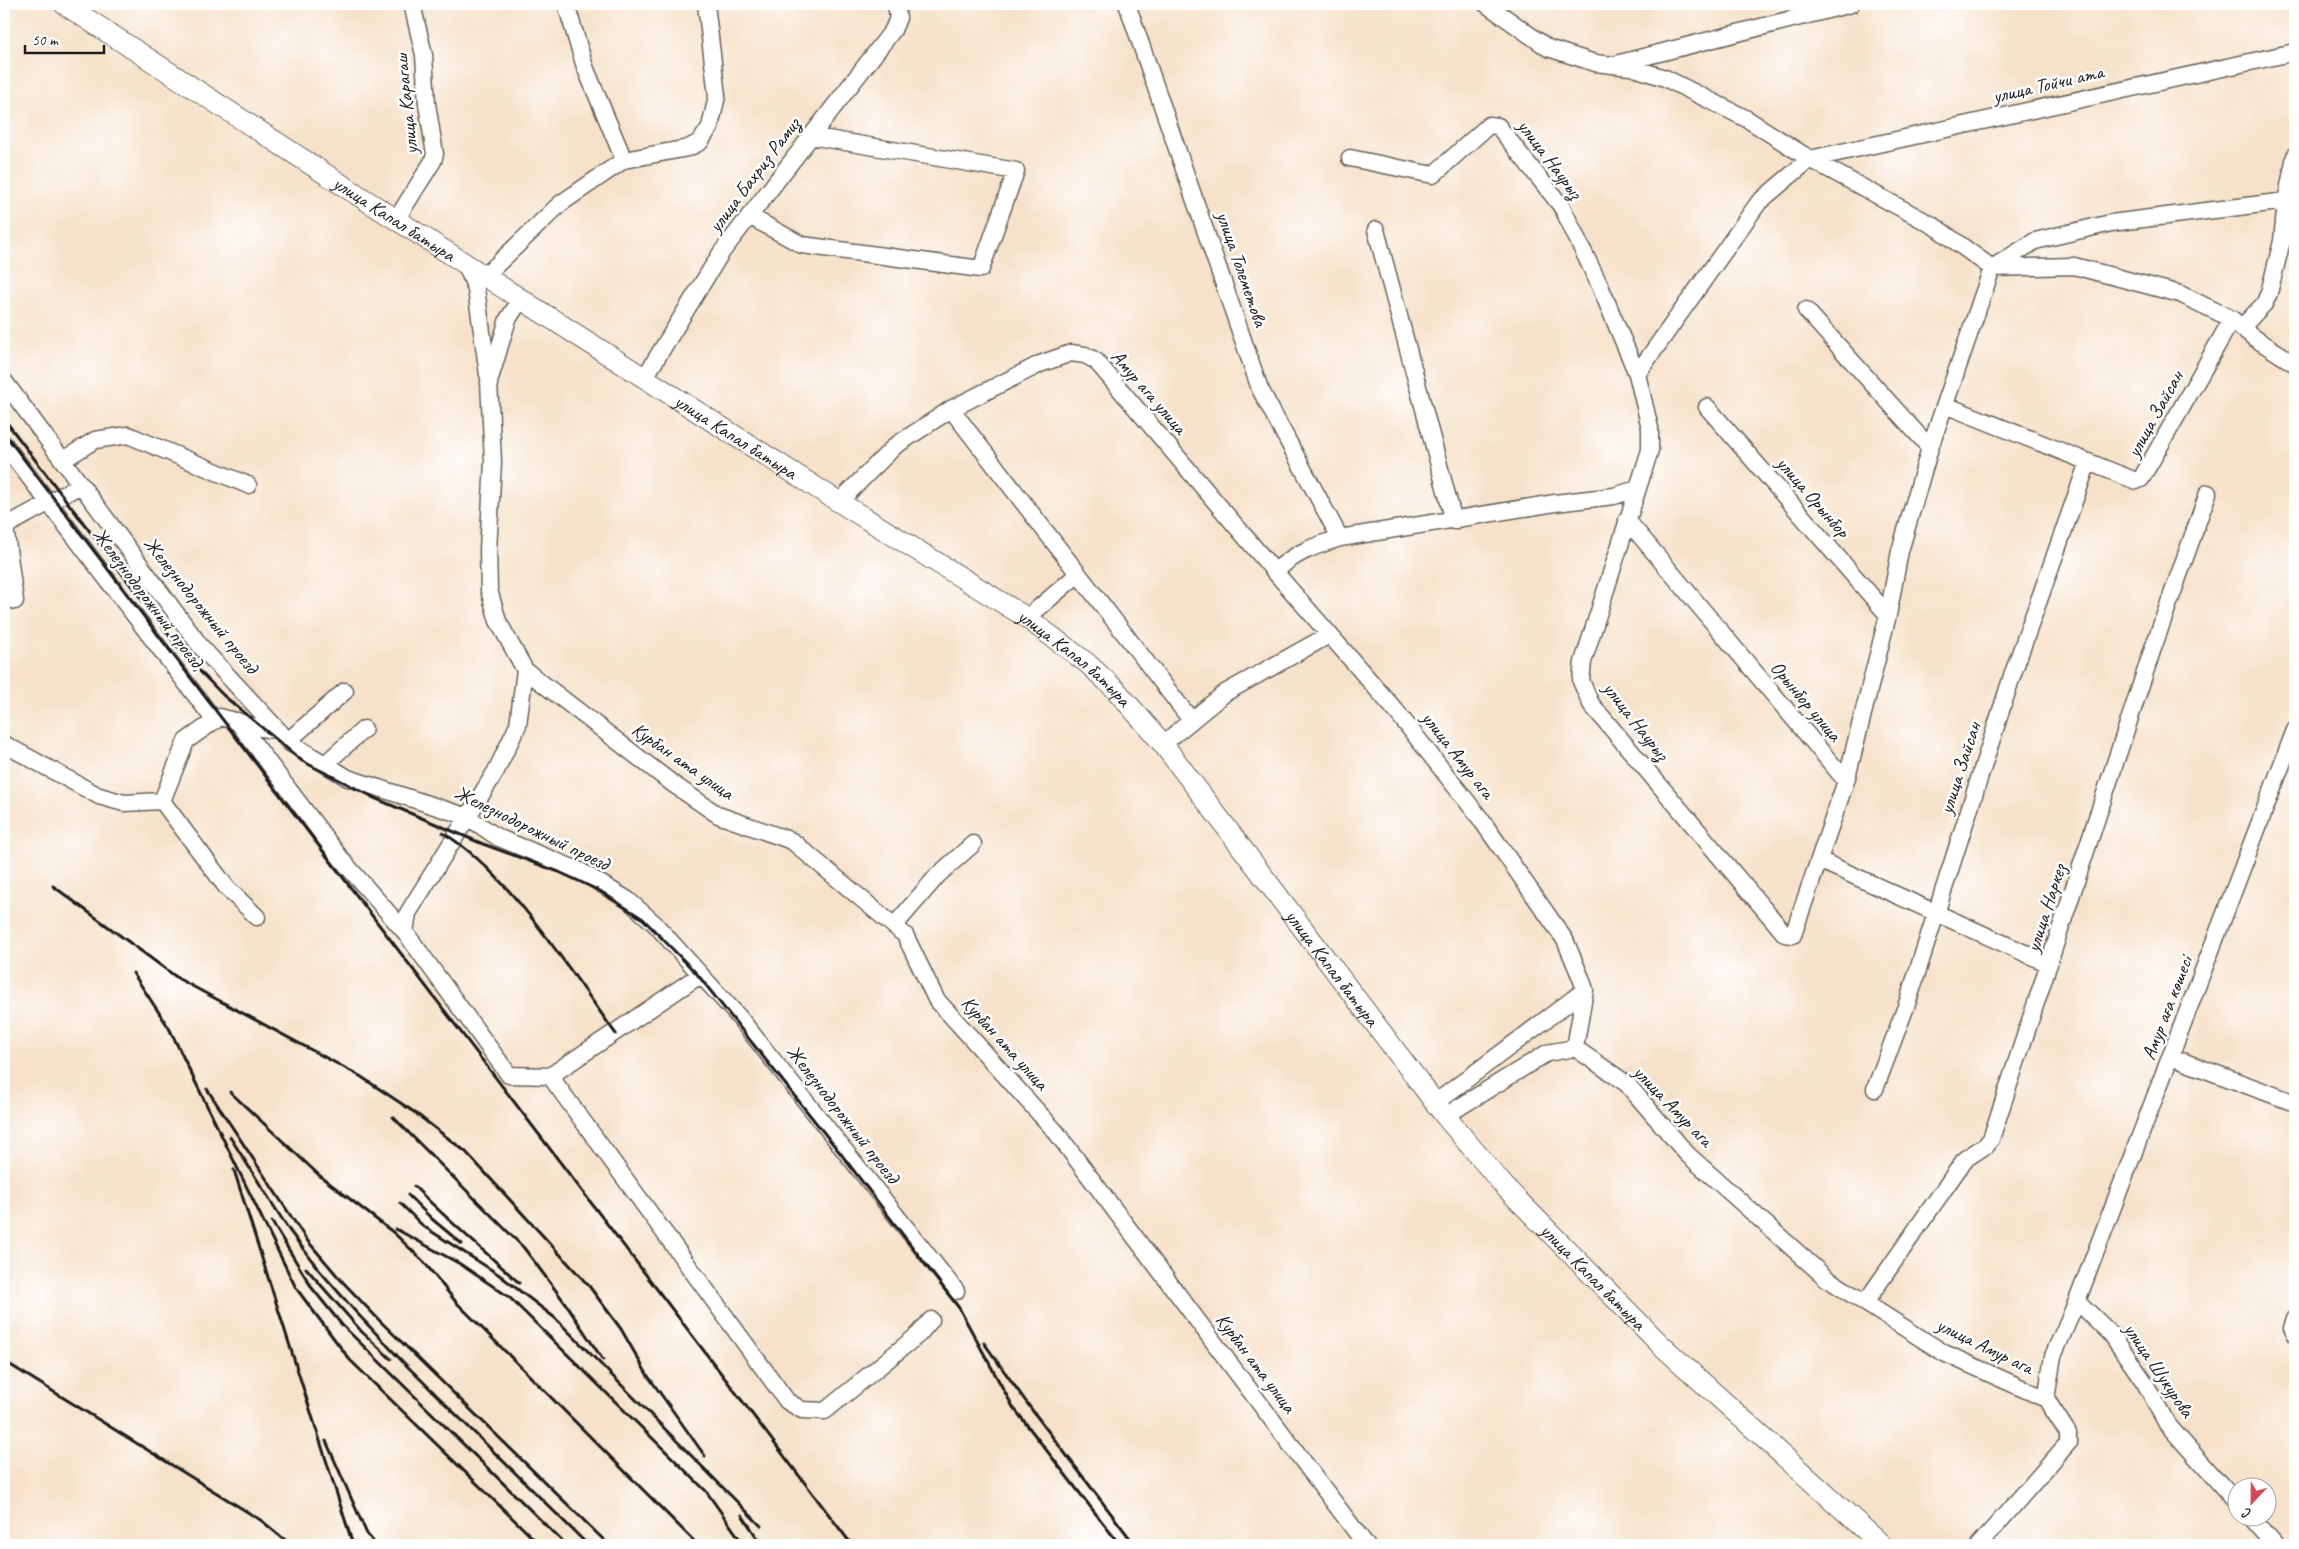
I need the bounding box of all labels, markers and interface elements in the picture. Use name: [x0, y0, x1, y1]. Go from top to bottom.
scale bar: [25, 22, 104, 54]
text: 50 m: [32, 31, 59, 50]
street label: улица Карагаш: [388, 51, 424, 157]
street label: улица Тойчи ата: [1989, 59, 2107, 109]
street label: улица Бахриз Рамиз: [702, 111, 807, 239]
street label: улица Наурыз: [1511, 114, 1589, 206]
street label: улица Капал батыра: [328, 169, 461, 267]
street label: улица Толеметова: [1210, 207, 1274, 332]
street label: Амур ага улица: [1106, 345, 1194, 441]
street label: улица Зайсан: [2121, 365, 2190, 463]
street label: улица Капал батыра: [669, 387, 803, 485]
street label: улица Орынбор: [1770, 450, 1856, 544]
street label: Железнодорожный проезд,: [87, 523, 211, 675]
street label: Железнодорожный проезд: [138, 532, 264, 678]
street label: улица Капал батыра: [1013, 602, 1138, 712]
street label: Орынбор улица: [1765, 655, 1848, 748]
street label: улица Наурыз: [1596, 676, 1675, 767]
street label: улица Амур ага: [1415, 705, 1501, 805]
street label: Курбан ата улица: [627, 717, 740, 806]
street label: улица Зайсан: [1933, 717, 1987, 818]
street label: Железнодорожный проезд: [450, 780, 615, 877]
street label: улица Наркез: [2020, 859, 2072, 956]
street label: улица Капал батыра: [1280, 903, 1386, 1032]
street label: Амур аға көшесі: [2136, 950, 2199, 1064]
street label: Курбан ата улица: [956, 990, 1055, 1096]
street label: Железнодорожный проезд: [781, 1040, 906, 1190]
street label: улица Амур ага: [1627, 1059, 1719, 1153]
street label: улица Капал батыра: [1535, 1217, 1653, 1336]
street label: Курбан ата улица: [1210, 1308, 1303, 1419]
street label: улица Амур ага: [1932, 1311, 2039, 1381]
street label: улица Шукурова: [2118, 1317, 2201, 1423]
north arrow: [2226, 1476, 2276, 1526]
text: С: [2239, 1504, 2254, 1523]

